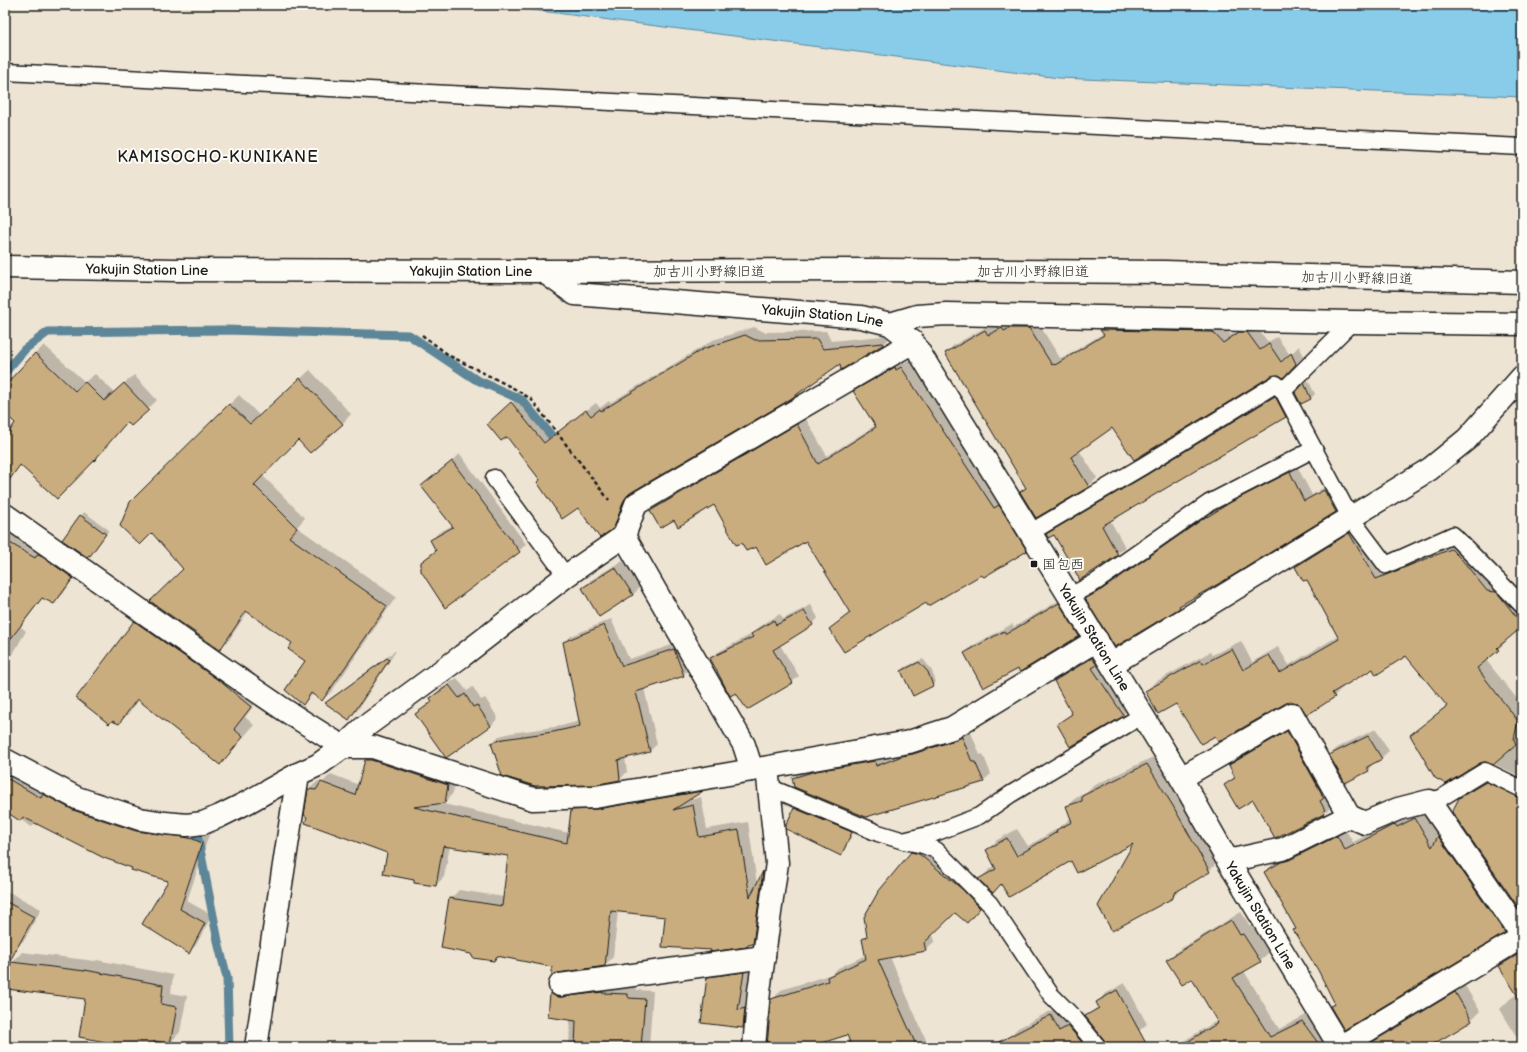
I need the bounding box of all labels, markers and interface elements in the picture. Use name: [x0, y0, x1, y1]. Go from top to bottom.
district label: KAMISOCHO-KUNIKANE: [117, 148, 319, 167]
street label: Yakujin Station Line: [85, 260, 208, 279]
street label: Yakujin Station Line: [409, 262, 532, 279]
street label: 加古川小野線旧道: [653, 263, 765, 280]
street label: 加古川小野線旧道: [977, 263, 1089, 280]
street label: 加古川小野線旧道: [1301, 269, 1413, 287]
street label: Yakujin Station Line: [760, 300, 885, 331]
place label: 国包西: [1042, 556, 1084, 573]
marker: 国包西: [1029, 559, 1039, 569]
street label: Yakujin Station Line: [1055, 580, 1134, 694]
street label: Yakujin Station Line: [1221, 858, 1300, 972]

